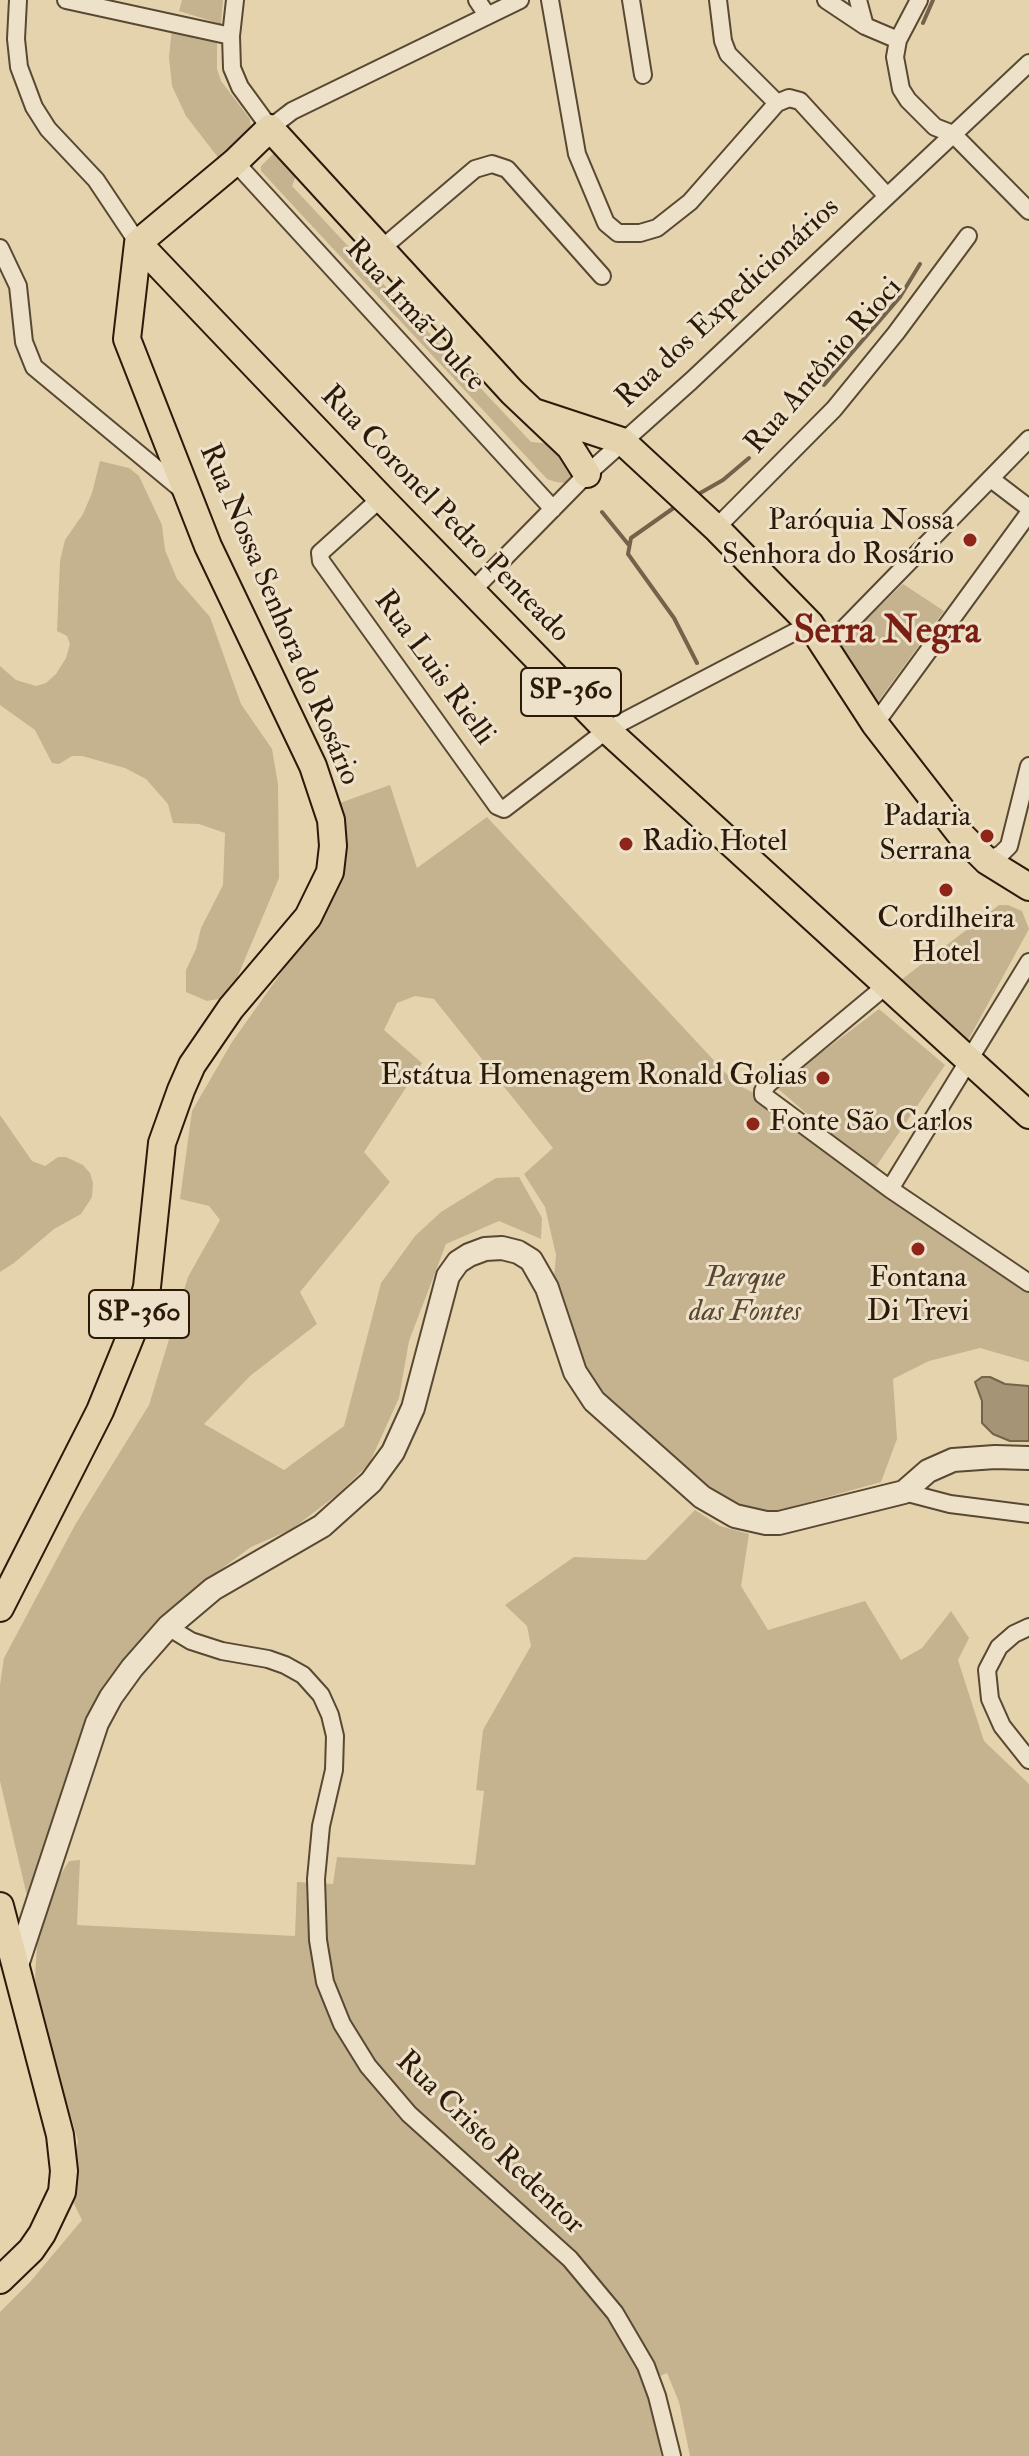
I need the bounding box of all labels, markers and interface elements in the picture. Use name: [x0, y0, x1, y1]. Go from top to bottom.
street label: Rua dos Expedicionários: [610, 191, 848, 417]
street label: Rua Irmã Dulce: [336, 232, 492, 400]
street label: Rua Antônio Rioci: [739, 272, 911, 462]
street label: Rua Coronel Pedro Penteado: [312, 379, 576, 651]
street label: Rua Nossa Senhora do Rosário: [190, 439, 366, 791]
place label: Paróquia Nossa Senhora do Rosário: [722, 505, 954, 576]
marker: Paróquia Nossa Senhora do Rosário: [961, 531, 979, 549]
street label: Rua Luis Rielli: [365, 585, 501, 753]
district label: Serra Negra: [794, 611, 980, 657]
road number: SP-360: [521, 668, 621, 716]
place label: Padaria Serrana: [879, 801, 971, 872]
place label: Radio Hotel: [642, 826, 788, 862]
marker: Padaria Serrana: [978, 827, 996, 845]
marker: Radio Hotel: [617, 835, 635, 853]
marker: Cordilheira Hotel: [937, 881, 955, 899]
place label: Cordilheira Hotel: [877, 903, 1015, 974]
place label: Estátua Homenagem Ronald Golias: [380, 1060, 807, 1096]
marker: Estátua Homenagem Ronald Golias: [814, 1069, 832, 1087]
place label: Fonte São Carlos: [769, 1106, 973, 1142]
marker: Fonte São Carlos: [744, 1115, 762, 1133]
marker: Fontana Di Trevi: [909, 1240, 927, 1258]
park label: Parque das Fontes: [689, 1262, 801, 1332]
place label: Fontana Di Trevi: [867, 1262, 969, 1332]
road number: SP-360: [89, 1290, 189, 1338]
street label: Rua Cristo Redentor: [387, 2045, 591, 2243]

